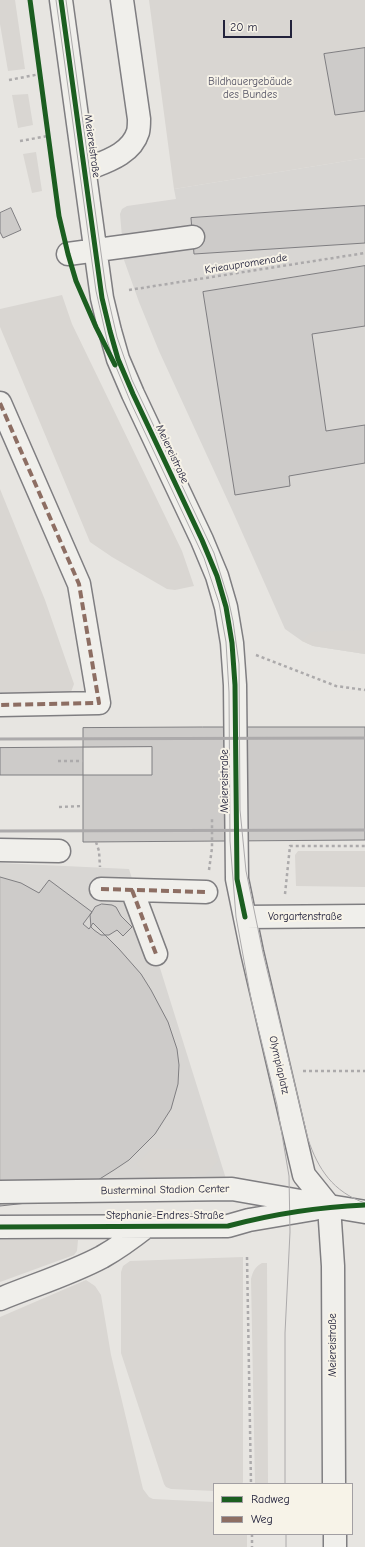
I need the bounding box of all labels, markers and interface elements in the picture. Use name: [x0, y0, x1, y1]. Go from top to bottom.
scale bar: [225, 12, 294, 38]
text: 20 m: [230, 20, 258, 34]
park label: Bildhauergebäude des Bundes: [208, 75, 292, 101]
street label: Meiereistraße: [81, 114, 103, 178]
street label: Krieaupromenade: [204, 251, 288, 277]
street label: Meiereistraße: [153, 422, 191, 486]
street label: Meiereistraße: [218, 749, 232, 813]
street label: Vorgartenstraße: [268, 910, 342, 924]
street label: Olympiaplatz: [266, 1035, 292, 1095]
street label: Busterminal Stadion Center: [101, 1182, 229, 1198]
street label: Stephanie-Endres-Straße: [106, 1209, 224, 1223]
street label: Meiereistraße: [326, 1313, 340, 1377]
legend: [213, 1483, 353, 1535]
text: Radweg: [251, 1492, 290, 1506]
text: Weg: [251, 1512, 273, 1526]

